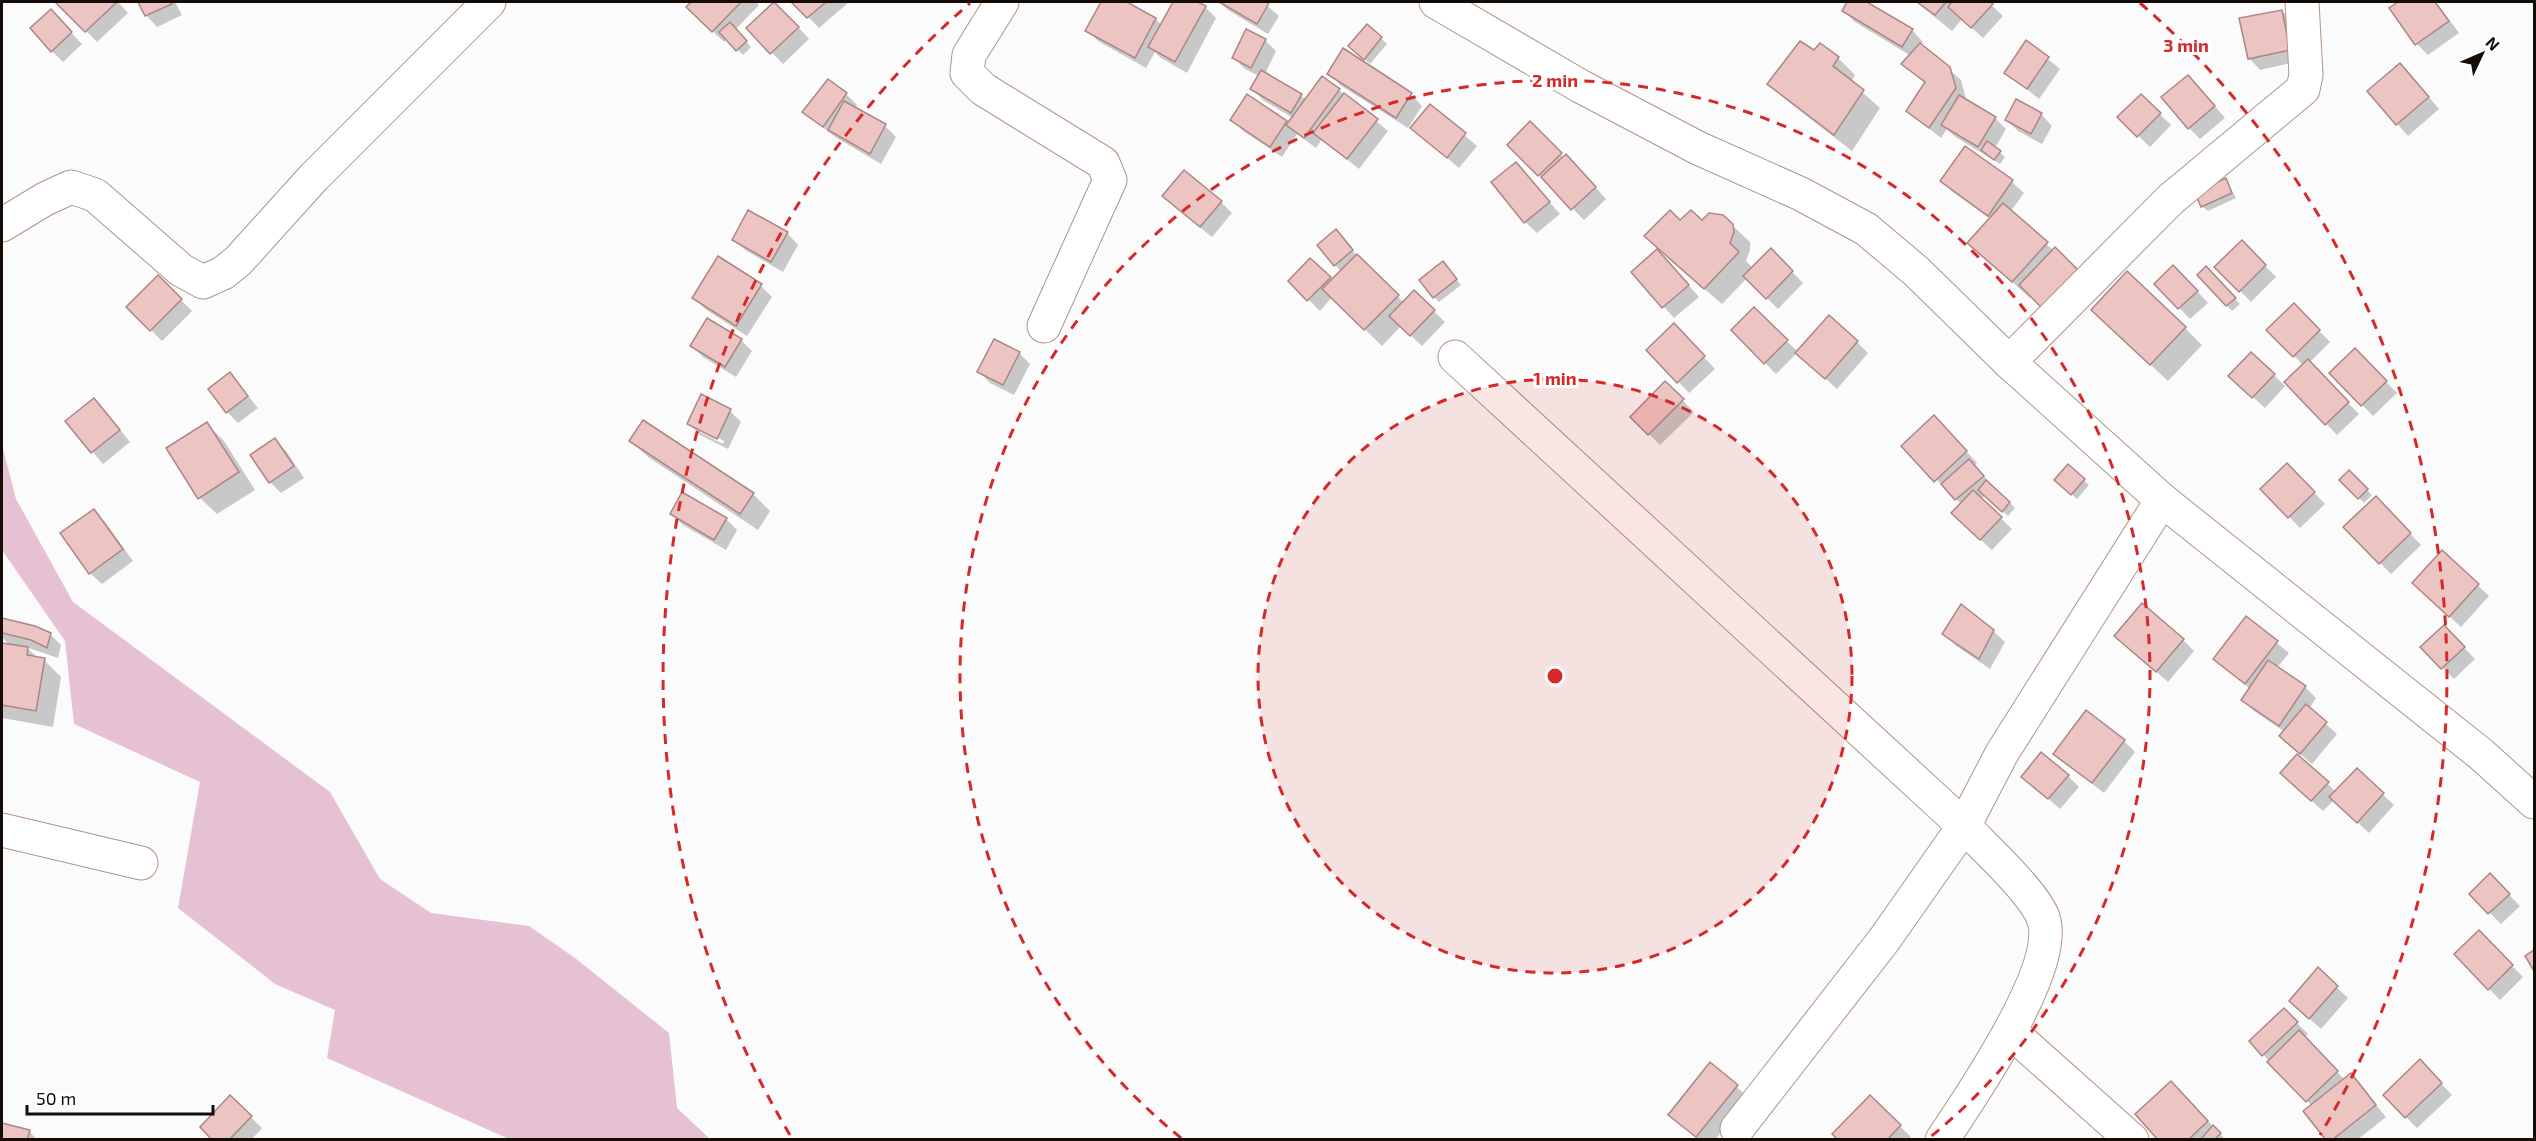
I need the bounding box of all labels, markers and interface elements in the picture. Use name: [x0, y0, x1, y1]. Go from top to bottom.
north arrow: [2452, 24, 2512, 84]
text: N: [2482, 32, 2504, 54]
text: 3 min: [2163, 34, 2209, 56]
text: 2 min: [1532, 69, 1578, 91]
text: 1 min: [1533, 367, 1577, 389]
centre of rings: [1545, 666, 1565, 686]
scale bar: [27, 1078, 213, 1116]
text: 50 m: [36, 1087, 76, 1109]

